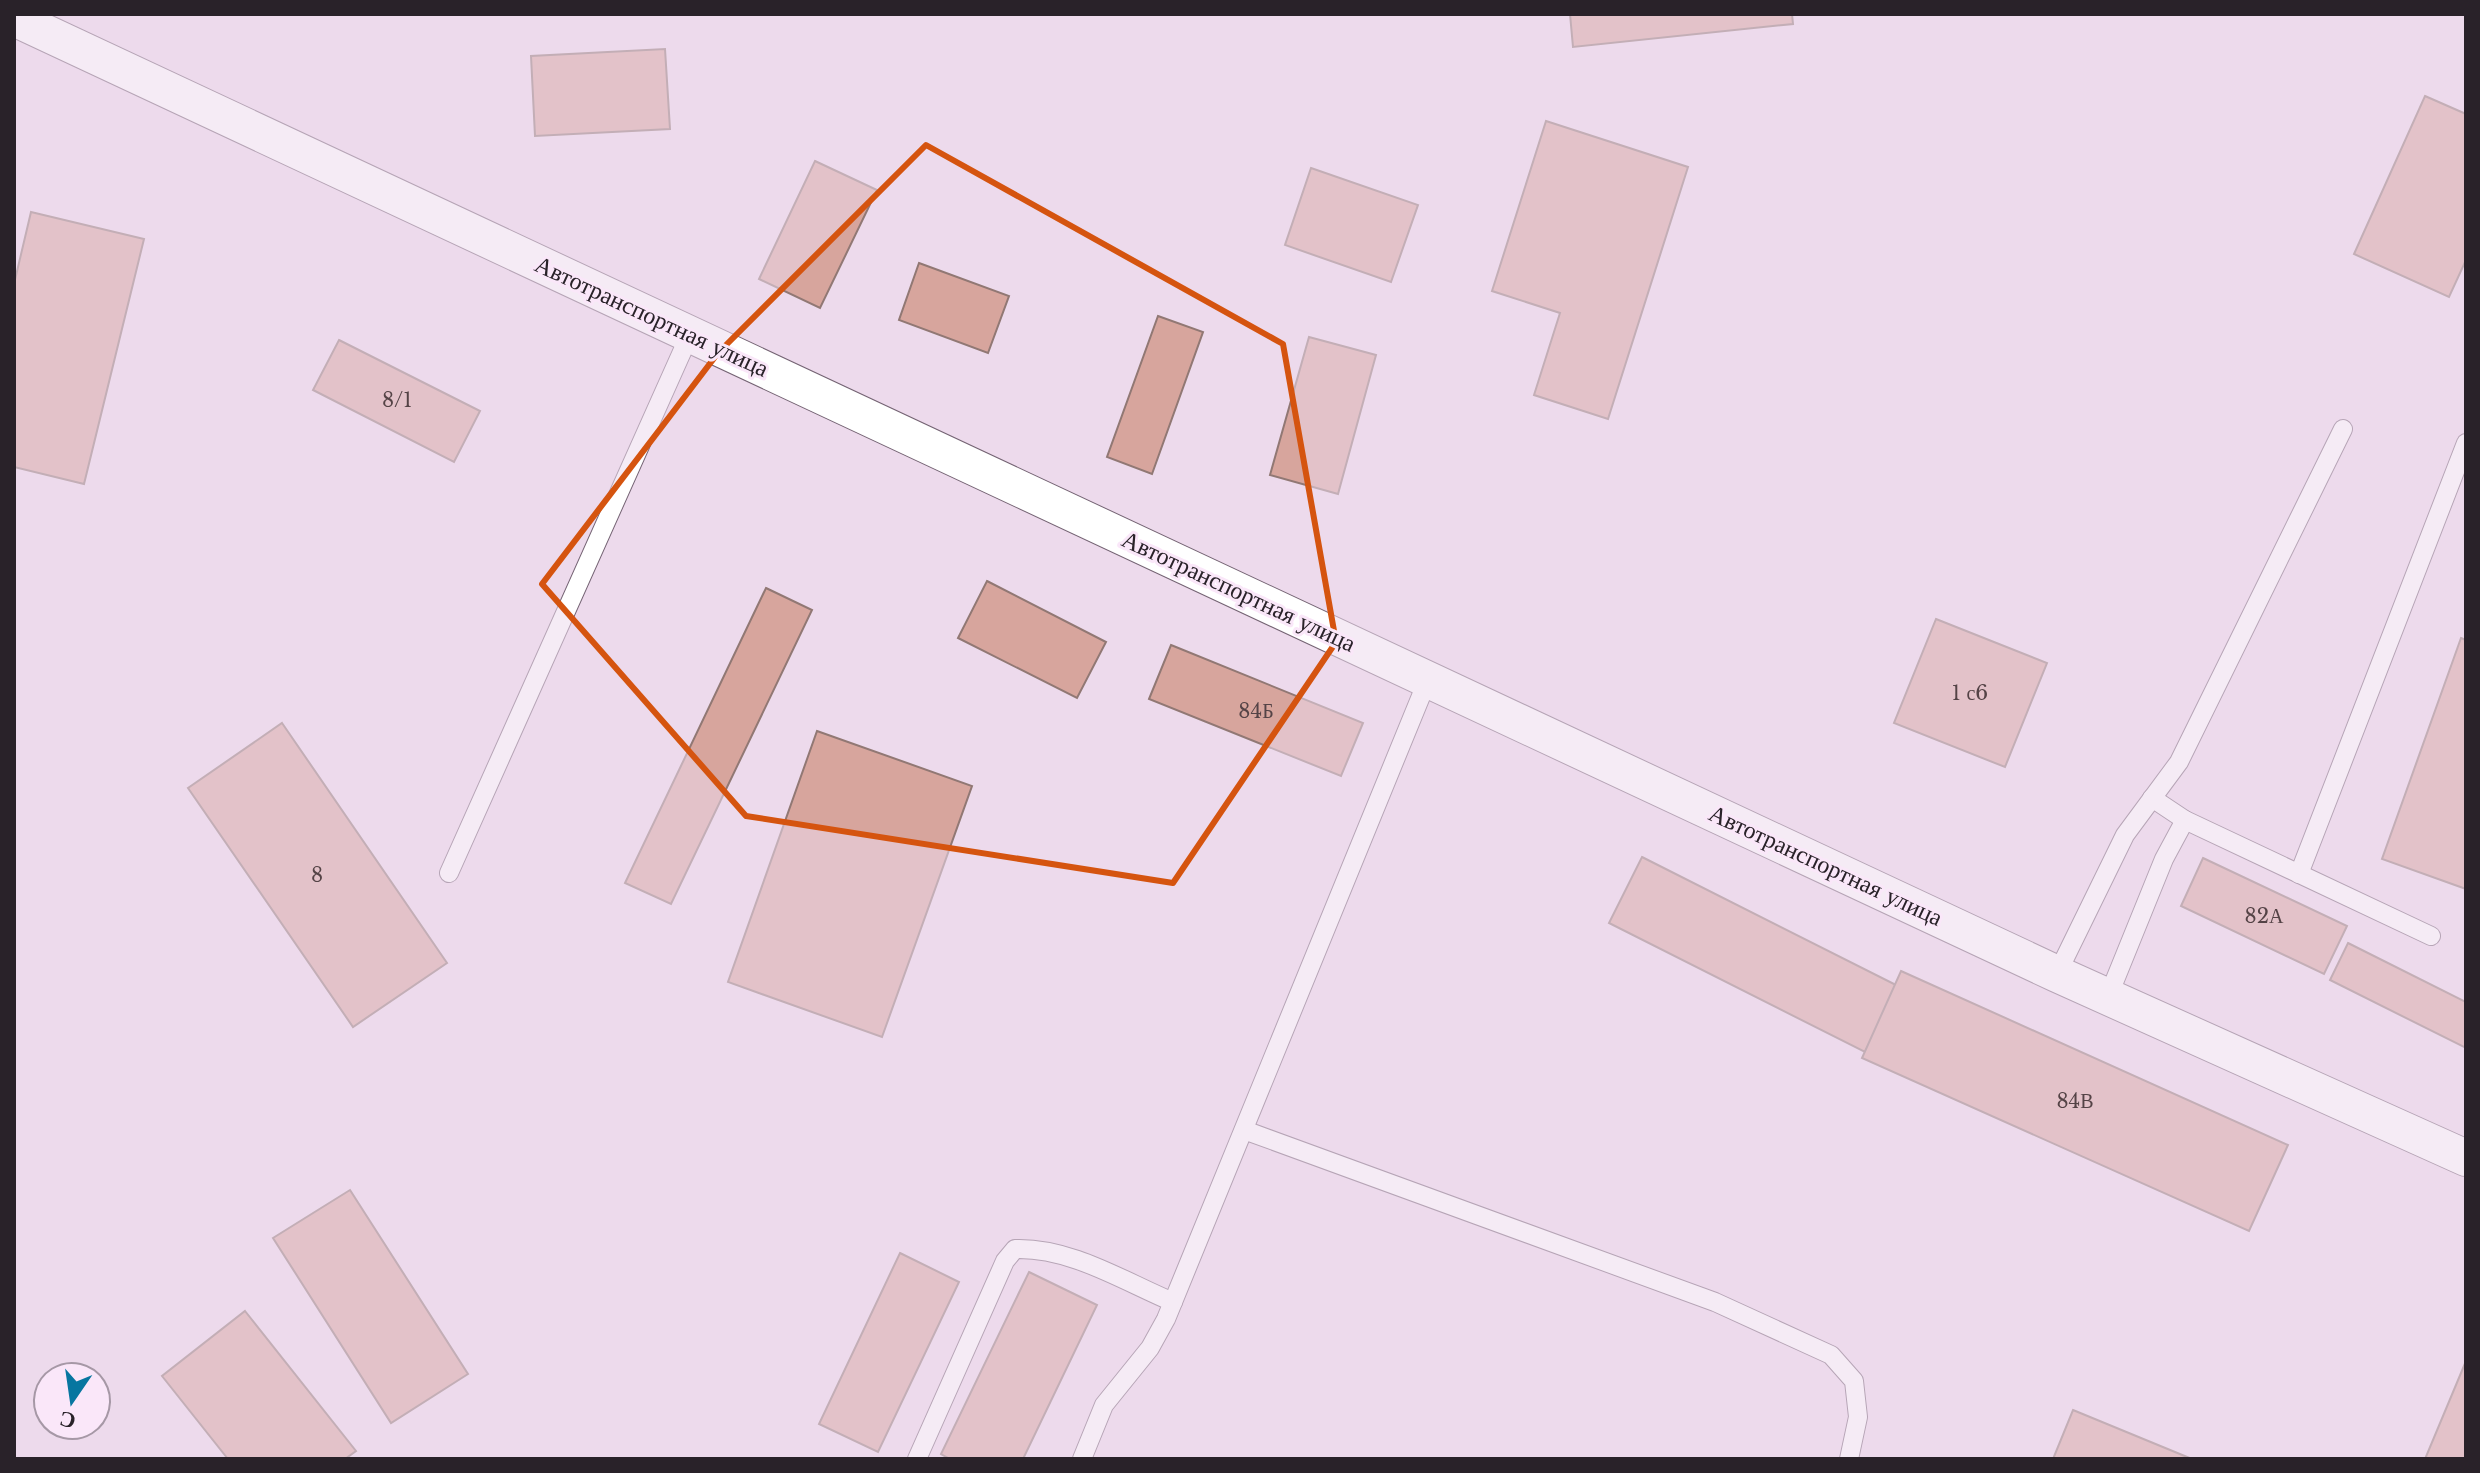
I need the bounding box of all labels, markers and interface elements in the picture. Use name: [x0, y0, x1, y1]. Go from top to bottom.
street label: Автотранспортная улица: [531, 249, 774, 383]
house number: 8/1: [382, 388, 412, 412]
street label: Автотранспортная улица: [1118, 524, 1361, 658]
house number: 1 с6: [1952, 681, 1988, 705]
house number: 84Б: [1238, 699, 1274, 723]
street label: Автотранспортная улица: [1705, 798, 1948, 932]
house number: 8: [311, 863, 323, 887]
house number: 82А: [2245, 904, 2284, 928]
house number: 84В: [2056, 1089, 2094, 1113]
north arrow: [32, 1361, 112, 1441]
text: С: [57, 1405, 78, 1435]

